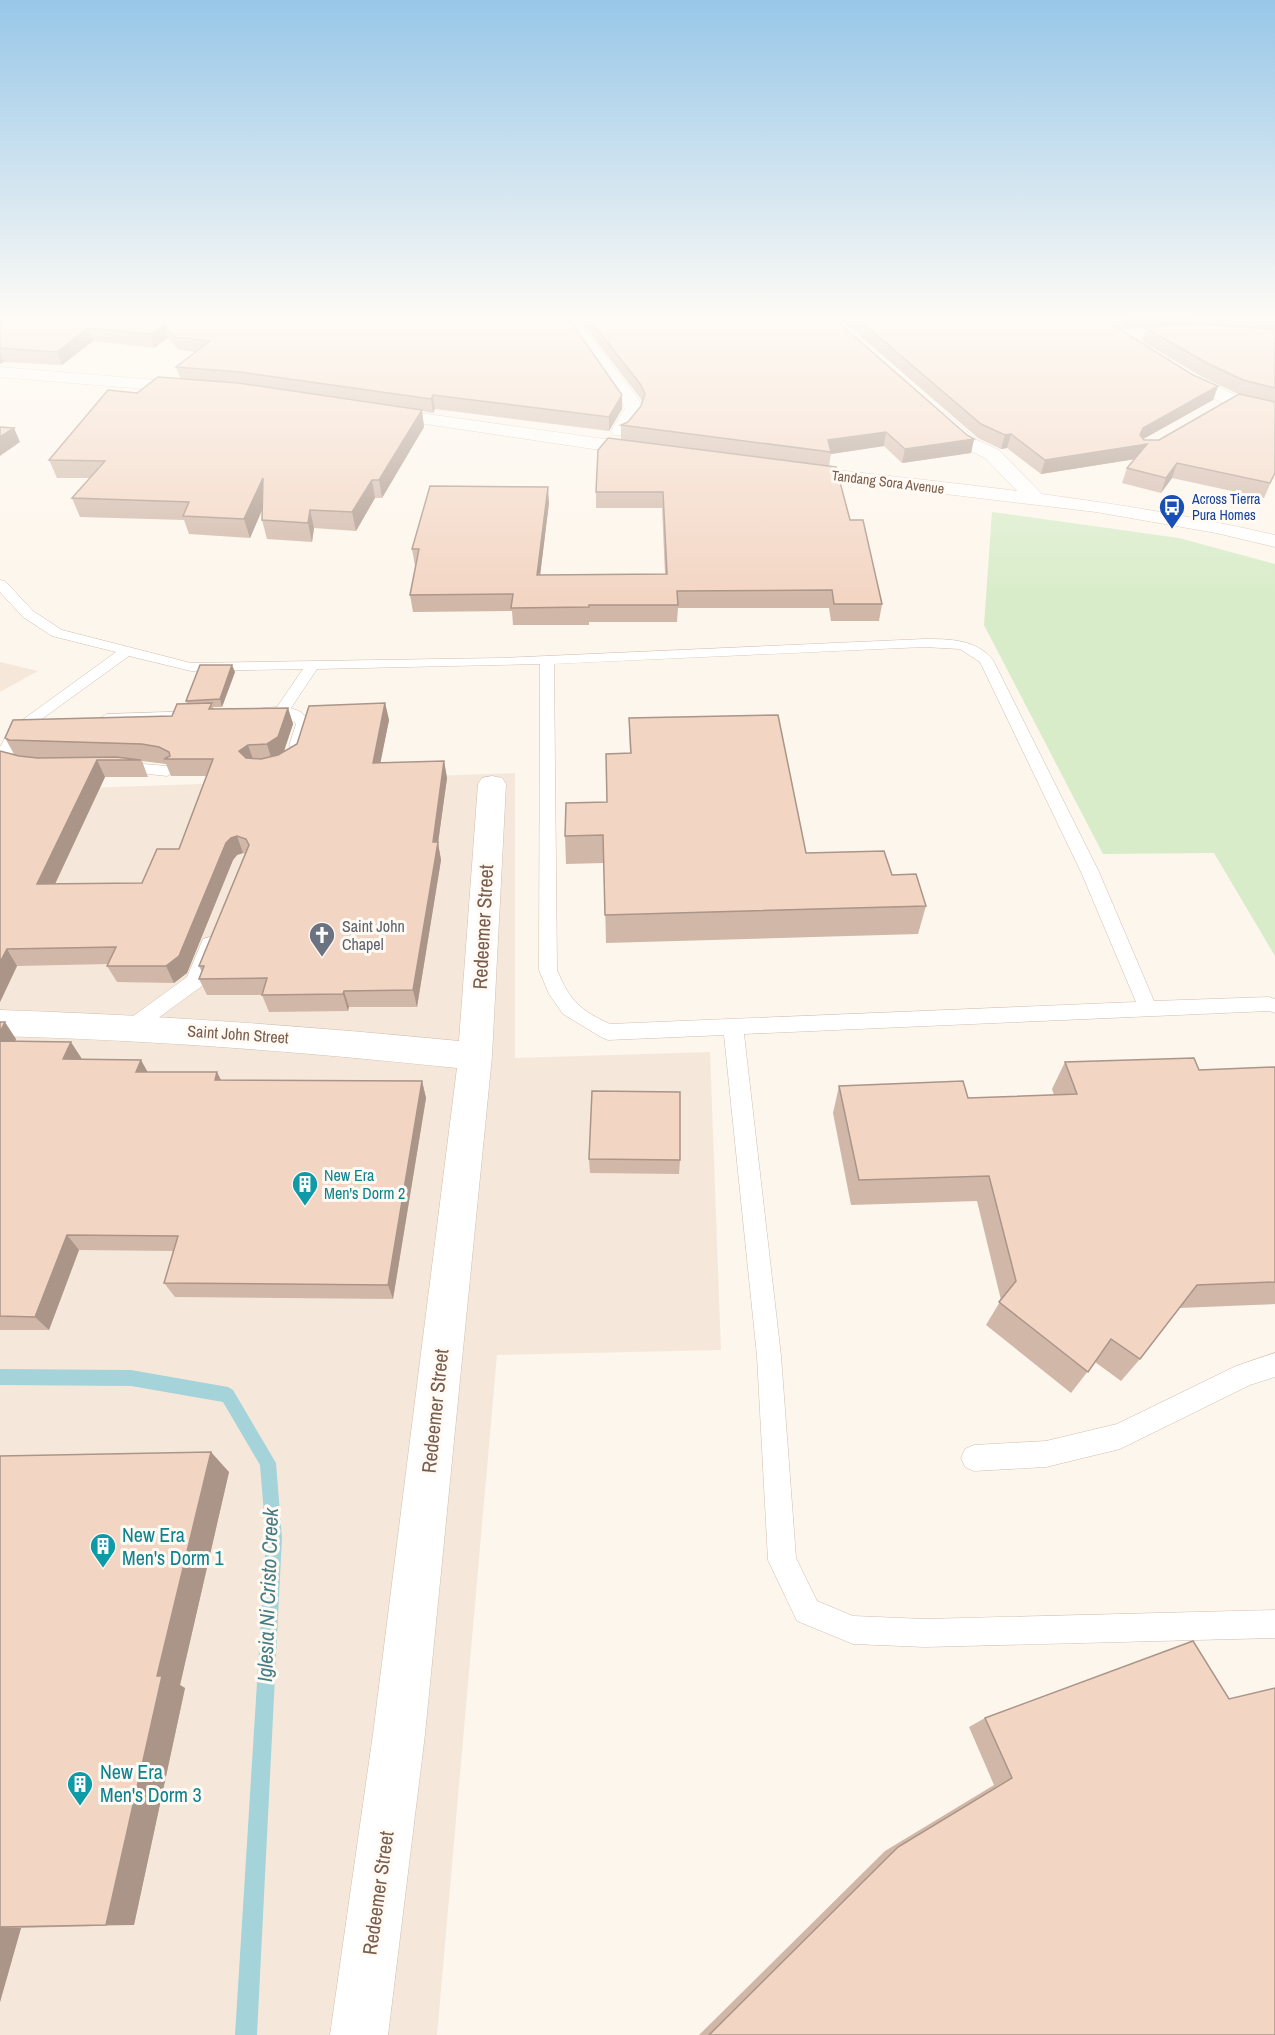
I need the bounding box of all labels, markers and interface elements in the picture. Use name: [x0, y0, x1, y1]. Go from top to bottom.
street label: Tandang Sora Avenue: [831, 466, 945, 498]
place label: Across Tierra Pura Homes: [1191, 490, 1261, 524]
bus stop icon: Across Tierra Pura Homes: [1157, 492, 1187, 530]
street label: Redeemer Street: [466, 863, 499, 990]
place label: Saint John Chapel: [342, 915, 405, 955]
church icon: Saint John Chapel: [307, 920, 337, 958]
street label: Saint John Street: [187, 1019, 290, 1049]
place label: New Era Men's Dorm 2: [324, 1164, 405, 1204]
building icon: New Era Men's Dorm 2: [290, 1169, 320, 1207]
street label: Redeemer Street: [415, 1347, 455, 1474]
water label: Iglesia Ni Cristo Creek: [250, 1506, 285, 1683]
place label: New Era Men's Dorm 1: [122, 1521, 224, 1571]
building icon: New Era Men's Dorm 1: [88, 1531, 118, 1569]
place label: New Era Men's Dorm 3: [100, 1758, 202, 1808]
building icon: New Era Men's Dorm 3: [65, 1769, 95, 1807]
street label: Redeemer Street: [355, 1829, 400, 1957]

